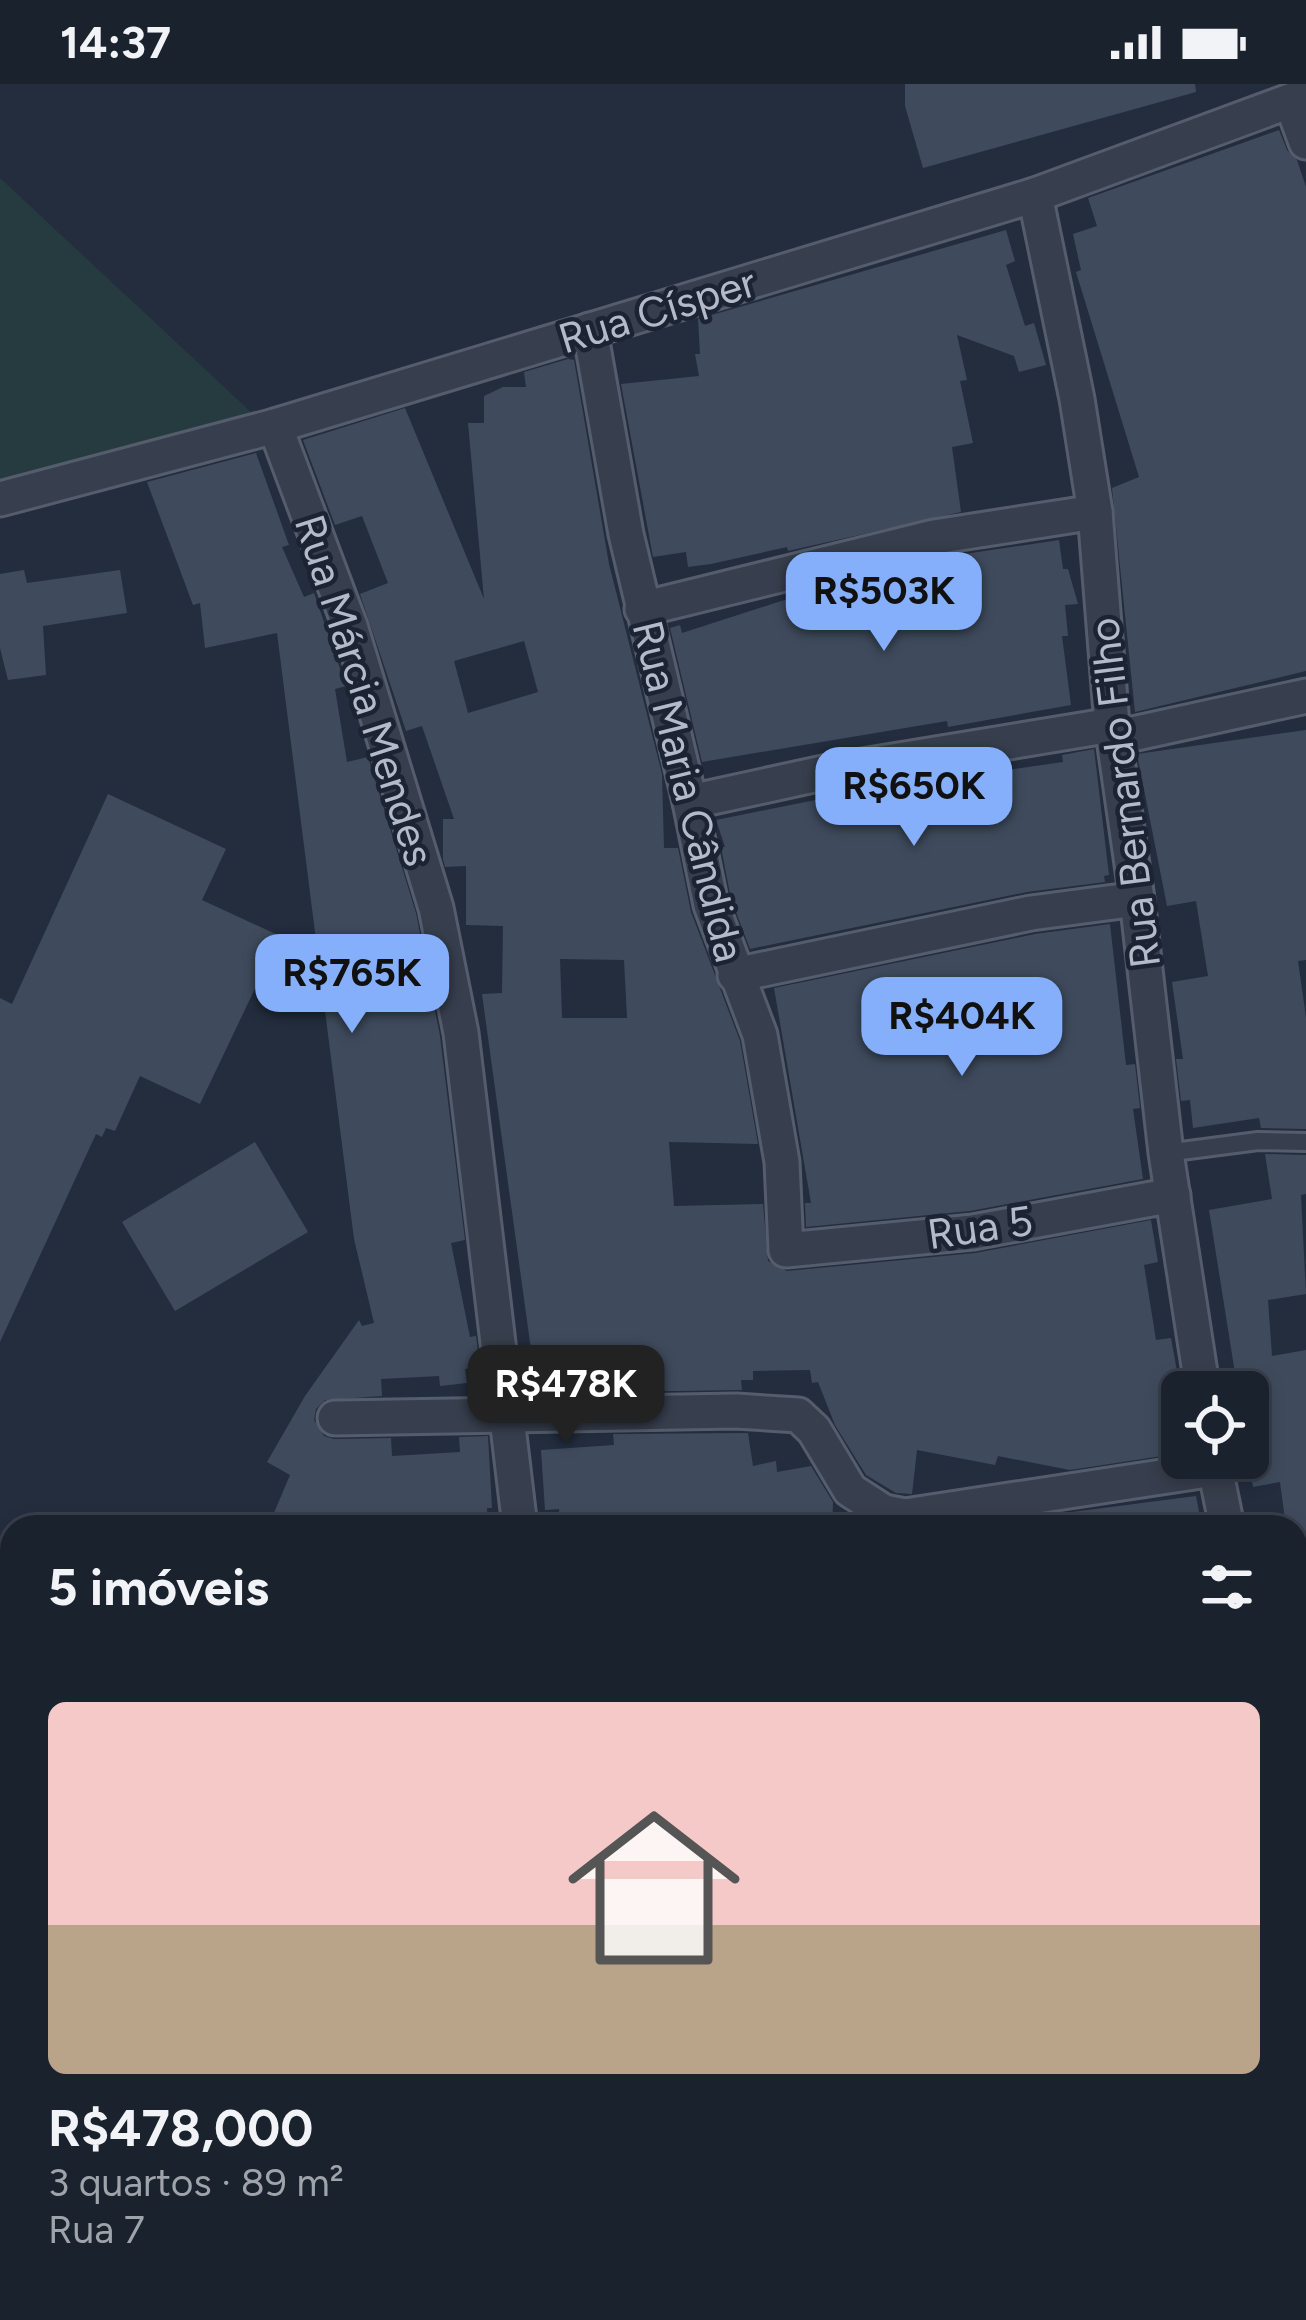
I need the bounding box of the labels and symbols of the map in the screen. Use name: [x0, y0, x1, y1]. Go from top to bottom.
street label: Rua Císper: [553, 256, 762, 365]
street label: Rua Márcia Mendes: [284, 508, 445, 872]
pin: R$503K: [786, 552, 982, 654]
street label: Rua Maria Cândida: [621, 615, 756, 967]
street label: Rua Bernardo Filho: [1078, 615, 1171, 971]
pin: R$650K: [816, 747, 1012, 849]
pin: R$765K: [254, 934, 450, 1036]
pin: R$404K: [864, 977, 1060, 1079]
street label: Rua 5: [924, 1195, 1036, 1260]
pin: R$478K: [468, 1345, 664, 1447]

